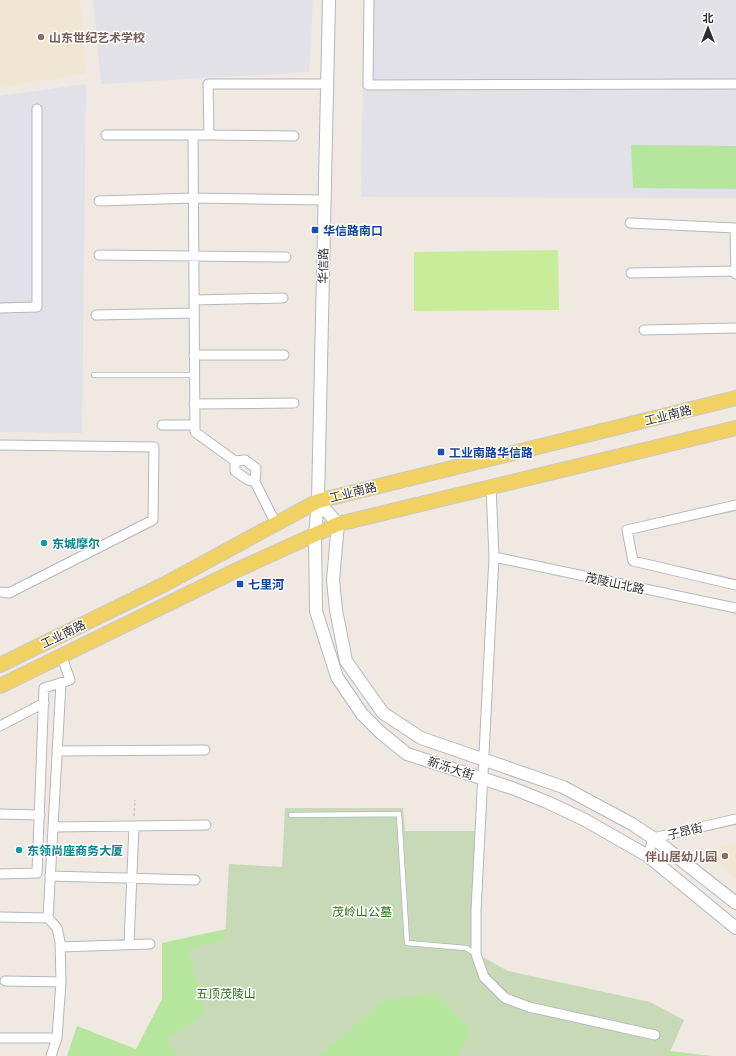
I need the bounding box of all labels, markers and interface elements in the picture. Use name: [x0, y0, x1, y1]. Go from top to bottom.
north arrow: [688, 8, 728, 48]
text: 北: [703, 10, 714, 26]
place label: 山东世纪艺术学校: [49, 28, 145, 47]
marker: 山东世纪艺术学校: [36, 32, 46, 42]
place label: 华信路南口: [323, 221, 383, 240]
marker: 华信路南口: [310, 225, 320, 235]
street label: 华信路: [313, 248, 333, 284]
street label: 工业南路: [642, 400, 694, 430]
place label: 工业南路华信路: [449, 443, 533, 462]
marker: 工业南路华信路: [436, 447, 446, 457]
street label: 工业南路: [327, 477, 379, 507]
place label: 东城摩尔: [52, 534, 100, 553]
marker: 东城摩尔: [39, 538, 49, 548]
street label: 茂陵山北路: [584, 567, 646, 599]
place label: 七里河: [248, 575, 284, 594]
marker: 七里河: [235, 579, 245, 589]
street label: 工业南路: [37, 615, 89, 653]
street label: 新泺大街: [425, 752, 477, 784]
street label: 子昂街: [665, 818, 705, 844]
place label: 东领尚座商务大厦: [27, 841, 123, 860]
marker: 东领尚座商务大厦: [14, 845, 24, 855]
place label: 伴山居幼儿园: [645, 847, 717, 866]
marker: 伴山居幼儿园: [720, 851, 730, 861]
park label: 茂岭山公墓: [332, 902, 392, 921]
park label: 五顶茂陵山: [196, 984, 256, 1003]

